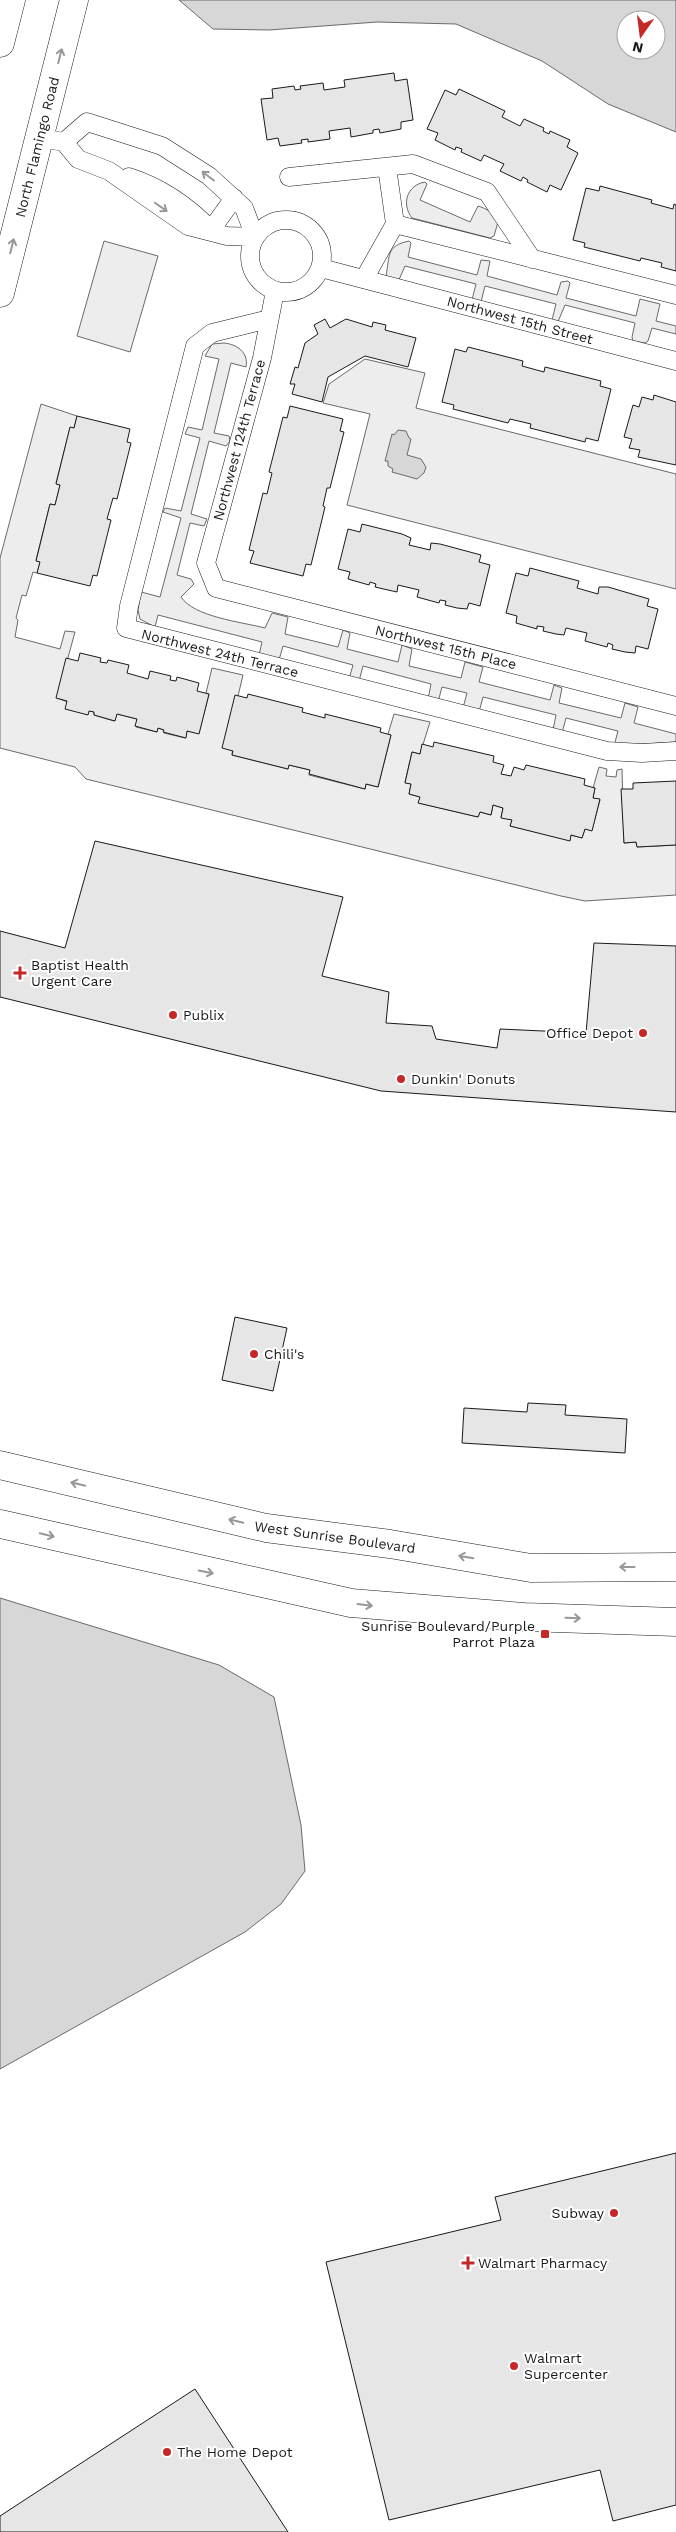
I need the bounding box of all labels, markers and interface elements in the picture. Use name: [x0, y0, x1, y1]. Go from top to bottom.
north arrow: [616, 10, 666, 60]
text: N: [631, 39, 645, 57]
one-way arrow: [56, 49, 65, 65]
street label: North Flamingo Road: [12, 75, 62, 219]
one-way arrow: [201, 171, 215, 181]
one-way arrow: [154, 202, 168, 212]
one-way arrow: [8, 239, 17, 255]
street label: Northwest 15th Street: [445, 293, 595, 347]
street label: Northwest 124th Terrace: [210, 358, 268, 522]
street label: Northwest 15th Place: [374, 622, 518, 672]
street label: Northwest 24th Terrace: [140, 626, 300, 680]
place label: Baptist Health Urgent Care: [31, 957, 129, 989]
marker: Baptist Health Urgent Care: [13, 966, 27, 980]
place label: Publix: [183, 1007, 224, 1023]
marker: Publix: [167, 1009, 179, 1021]
place label: Office Depot: [546, 1025, 633, 1041]
marker: Office Depot: [637, 1027, 649, 1039]
place label: Dunkin' Donuts: [411, 1071, 515, 1087]
marker: Dunkin' Donuts: [395, 1073, 407, 1085]
place label: Chili's: [264, 1346, 304, 1362]
marker: Chili's: [248, 1348, 260, 1360]
one-way arrow: [70, 1479, 86, 1488]
one-way arrow: [228, 1516, 244, 1525]
street label: West Sunrise Boulevard: [253, 1518, 417, 1556]
one-way arrow: [39, 1531, 55, 1540]
one-way arrow: [458, 1551, 474, 1561]
one-way arrow: [620, 1562, 636, 1572]
one-way arrow: [197, 1568, 213, 1577]
one-way arrow: [356, 1600, 372, 1610]
one-way arrow: [564, 1614, 580, 1623]
place label: Sunrise Boulevard/Purple Parrot Plaza: [361, 1618, 535, 1650]
marker: Sunrise Boulevard/Purple Parrot Plaza: [539, 1628, 551, 1640]
place label: Subway: [552, 2205, 605, 2221]
marker: Subway: [608, 2207, 620, 2219]
place label: Walmart Pharmacy: [478, 2255, 608, 2271]
marker: Walmart Pharmacy: [462, 2257, 474, 2269]
place label: Walmart Supercenter: [524, 2350, 608, 2382]
marker: Walmart Supercenter: [508, 2360, 520, 2372]
place label: The Home Depot: [177, 2444, 293, 2460]
marker: The Home Depot: [161, 2446, 173, 2458]

